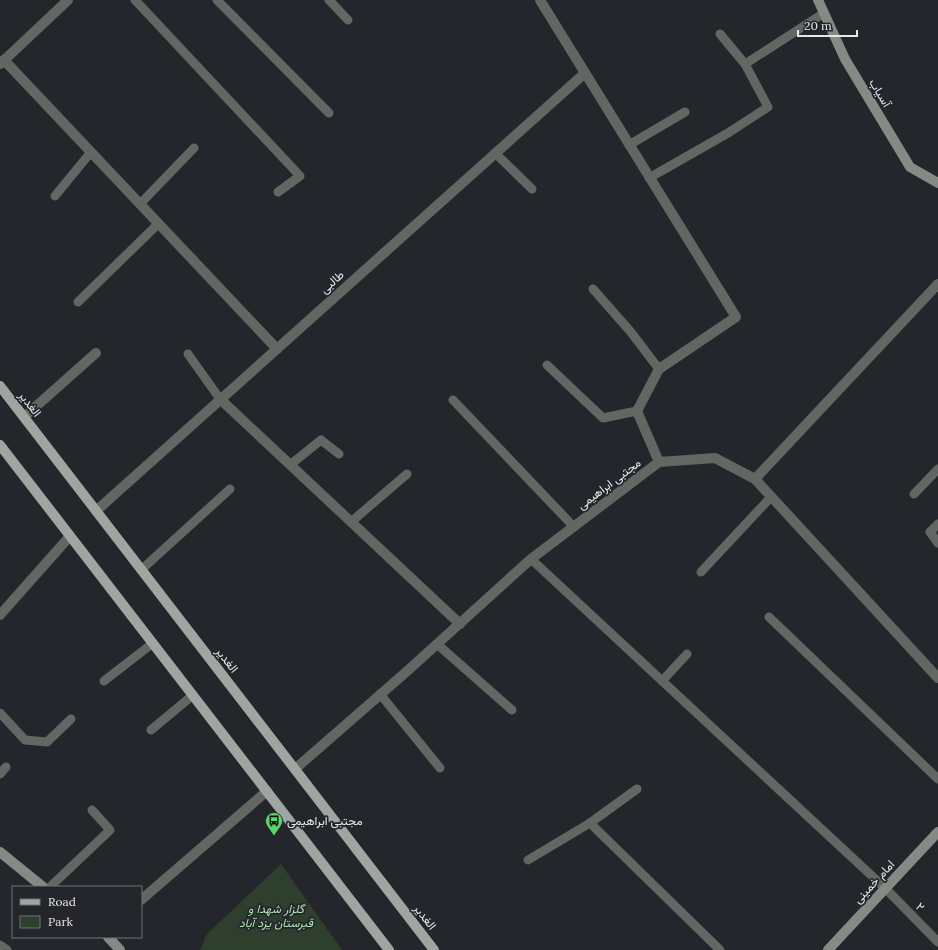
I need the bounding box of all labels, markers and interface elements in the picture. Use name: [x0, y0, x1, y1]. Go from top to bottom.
scale bar: [798, 12, 857, 38]
text: 20 m: [804, 18, 832, 33]
street label: آسیاب: [866, 76, 895, 111]
street label: طالبی: [316, 267, 348, 297]
street label: الغدیر: [14, 387, 45, 420]
street label: مجتبی ابراهیمی: [574, 455, 644, 513]
street label: الغدیر: [211, 643, 242, 676]
bus stop icon: مجتبی ابراهیمی: [264, 811, 284, 836]
place label: مجتبی ابراهیمی: [287, 813, 363, 829]
street label: امام خمینی: [850, 857, 898, 907]
legend: [12, 886, 142, 938]
text: Road: [48, 894, 76, 909]
street label: ۲: [913, 899, 928, 914]
street label: الغدیر: [409, 900, 440, 933]
park label: گلزار شهدا و قبرستان یزد آباد: [239, 901, 314, 931]
text: Park: [48, 914, 74, 929]

